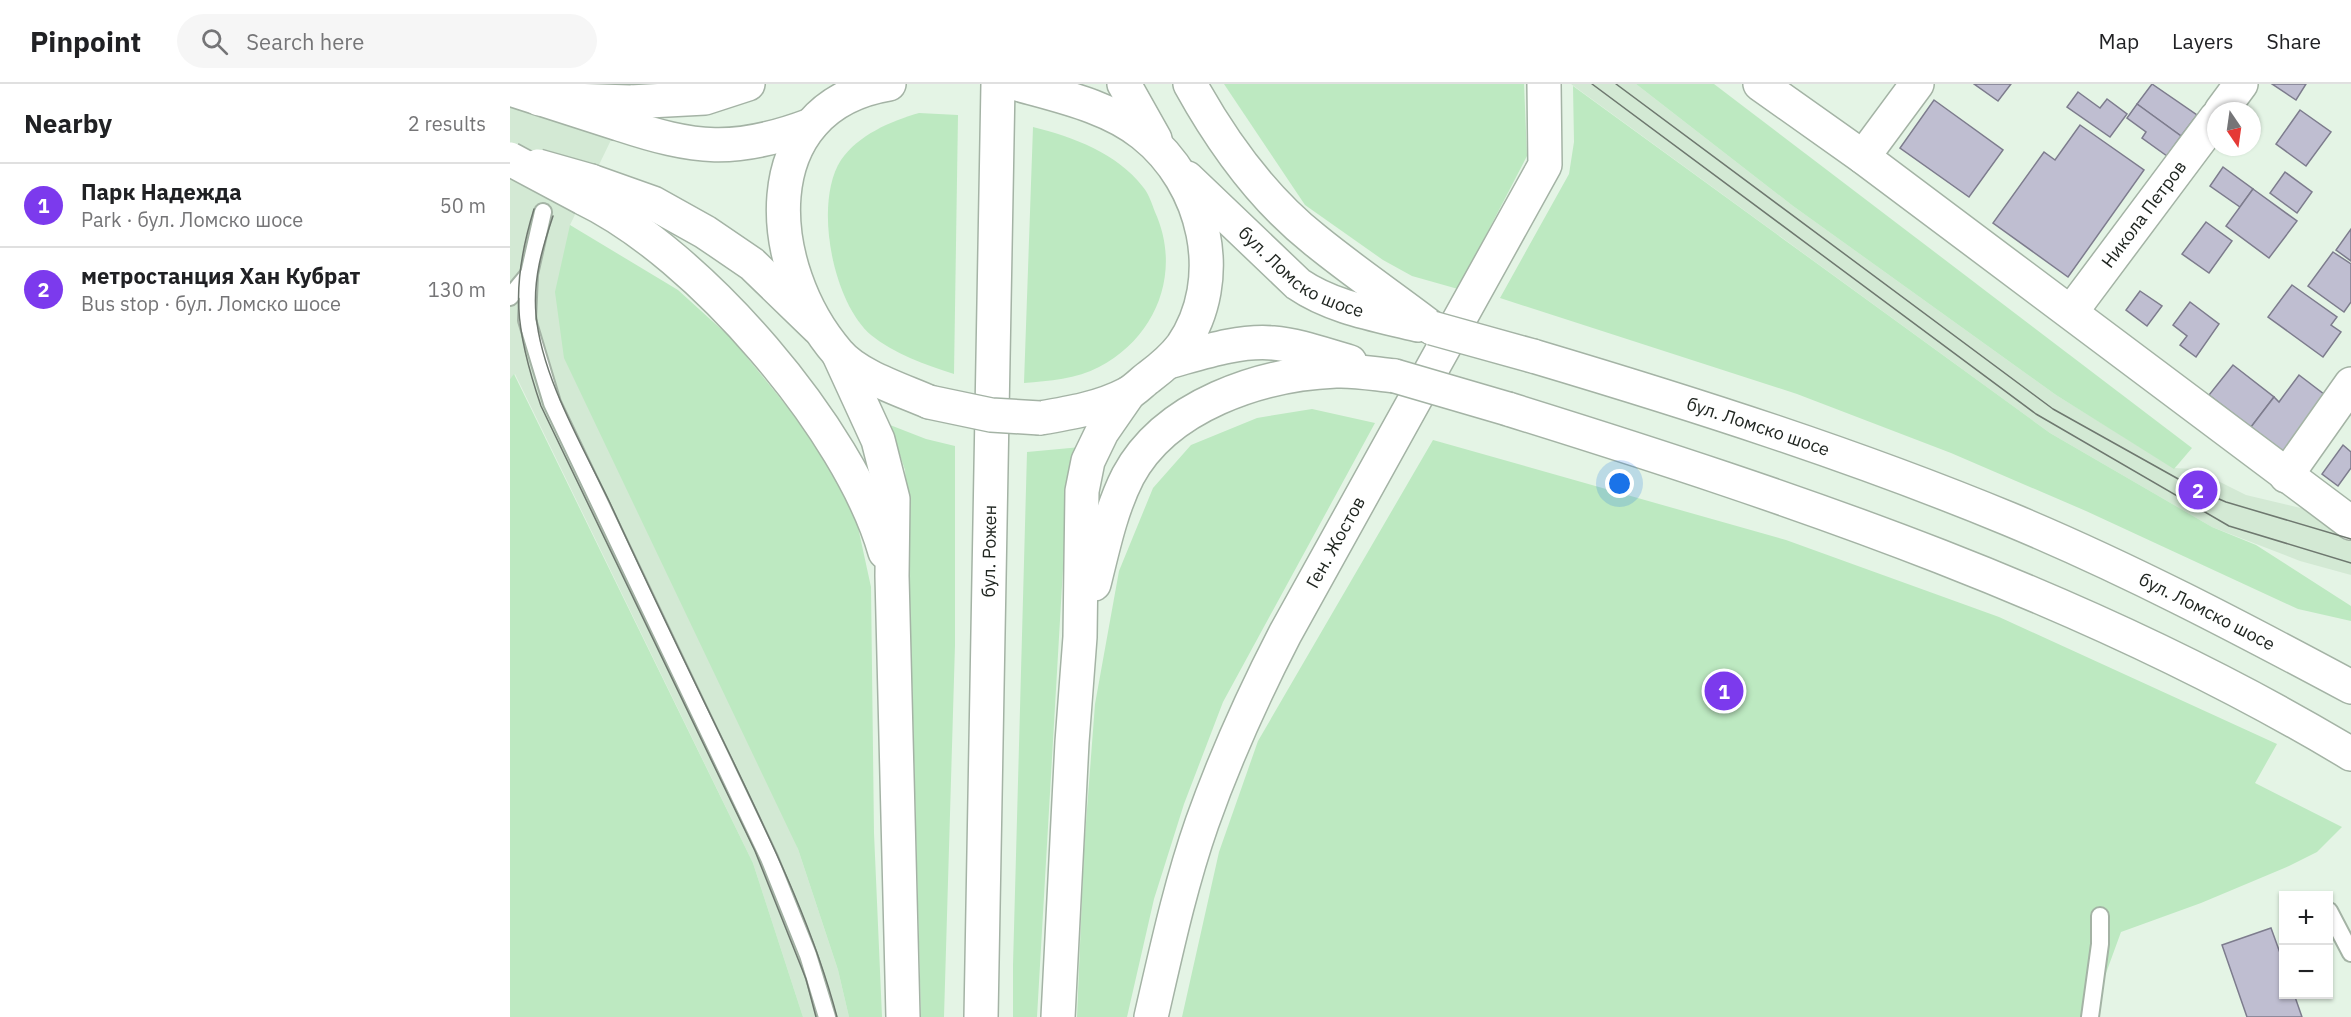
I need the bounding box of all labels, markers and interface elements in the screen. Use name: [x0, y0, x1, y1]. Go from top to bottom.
search box: [177, 14, 597, 68]
text: Pinpoint: [30, 23, 141, 60]
icon: search: [198, 25, 231, 58]
text: Search here: [246, 27, 364, 56]
text: Map: [2099, 27, 2139, 55]
text: Layers: [2172, 27, 2234, 55]
text: Share: [2267, 27, 2321, 55]
north arrow: [2207, 102, 2261, 156]
text: Nearby: [24, 106, 112, 140]
text: 2 results: [408, 110, 486, 137]
street label: Никола Петров: [2096, 156, 2191, 272]
text: Парк Надежда: [81, 177, 242, 206]
text: 1: [38, 192, 50, 219]
text: 50 m: [440, 192, 486, 219]
text: Park · бул. Ломско шосе: [81, 206, 303, 233]
street label: бул. Ломско шосе: [1234, 221, 1367, 322]
text: метростанция Хан Кубрат: [81, 261, 360, 290]
text: 2: [38, 276, 50, 303]
text: 130 m: [428, 276, 486, 303]
text: Bus stop · бул. Ломско шосе: [81, 290, 341, 317]
street label: бул. Ломско шосе: [1684, 392, 1833, 461]
pin: 2: [2178, 468, 2218, 512]
your location: [1605, 469, 1634, 498]
street label: Ген. Жостов: [1301, 492, 1370, 592]
street label: бул. Рожен: [977, 505, 1001, 598]
street label: бул. Ломско шосе: [2135, 567, 2279, 656]
pin: 1: [1704, 668, 1744, 714]
map controls: [2279, 891, 2333, 999]
button: +: [2279, 891, 2333, 945]
button: −: [2279, 945, 2333, 999]

